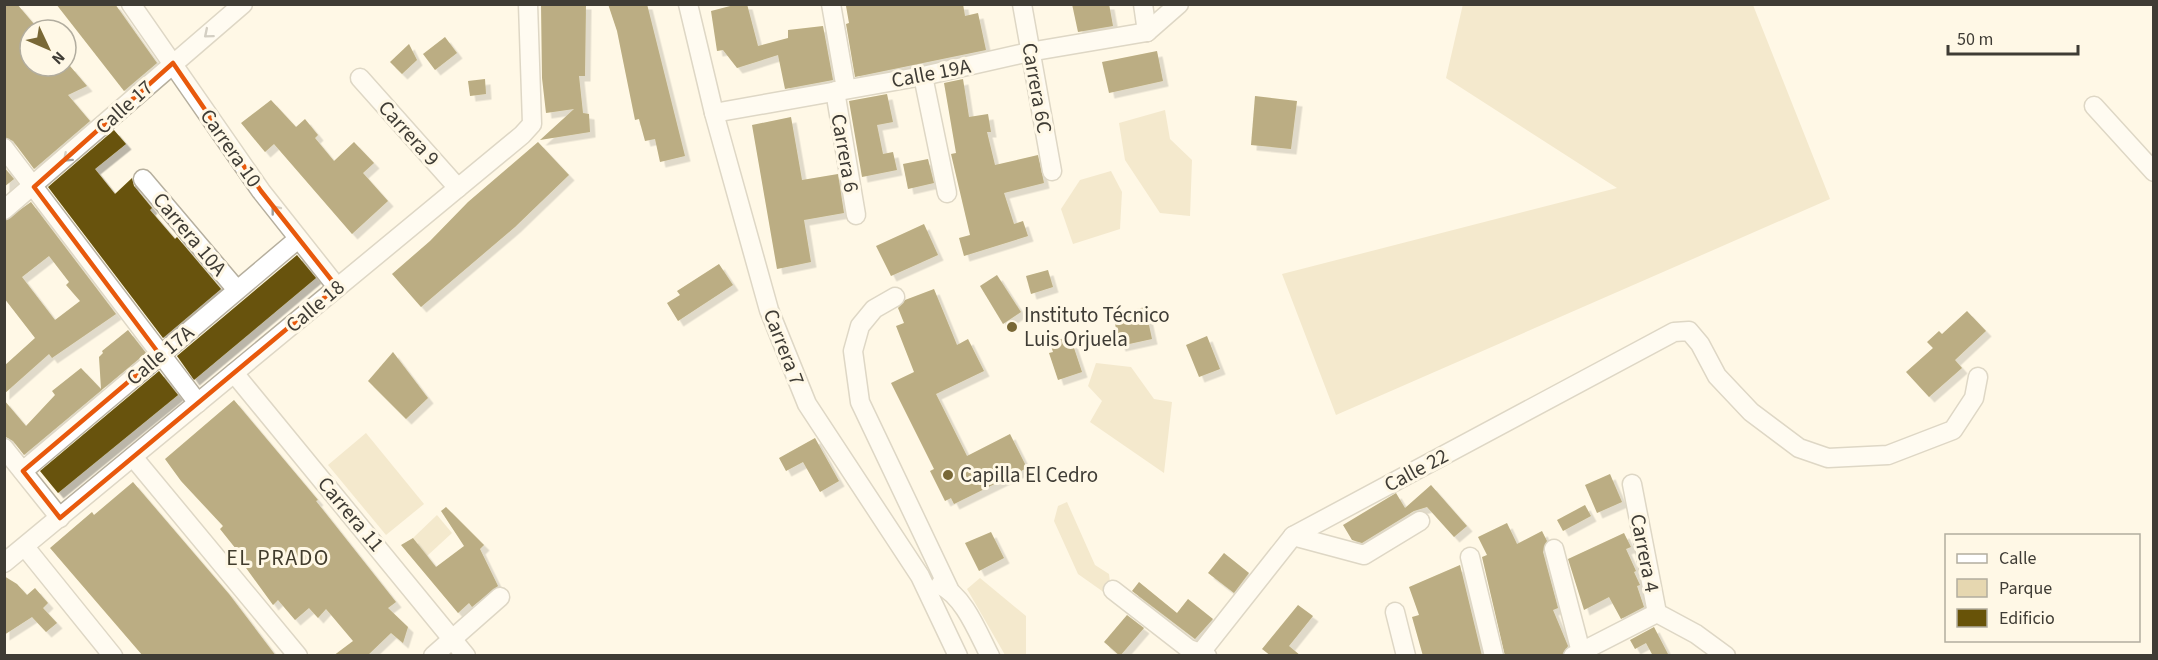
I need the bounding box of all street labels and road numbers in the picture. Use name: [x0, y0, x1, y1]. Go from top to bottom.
street label: Carrera 6C: [1014, 40, 1060, 136]
street label: Calle 19A: [889, 51, 974, 95]
street label: Calle 17: [88, 73, 160, 141]
street label: Carrera 9: [371, 93, 447, 173]
street label: Carrera 10: [193, 103, 269, 193]
street label: Carrera 6: [823, 111, 867, 195]
street label: Carrera 10A: [146, 186, 234, 283]
street label: Calle 18: [279, 272, 351, 340]
street label: Carrera 7: [756, 305, 812, 389]
street label: Calle 17A: [120, 317, 201, 392]
street label: Calle 22: [1379, 441, 1453, 499]
street label: Carrera 11: [311, 470, 391, 558]
street label: Carrera 4: [1623, 511, 1667, 595]

